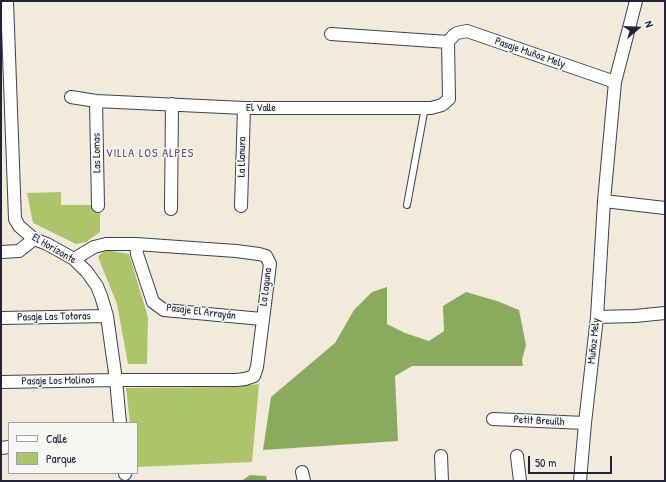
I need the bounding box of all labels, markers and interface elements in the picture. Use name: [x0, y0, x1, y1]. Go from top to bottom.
north arrow: [618, 8, 658, 48]
text: N: [642, 19, 657, 29]
street label: Pasaje Muñoz Mely: [493, 35, 567, 71]
street label: El Valle: [246, 101, 276, 115]
street label: Las Lomas: [90, 133, 104, 173]
street label: La Llanura: [235, 137, 249, 177]
district label: VILLA LOS ALPES: [106, 147, 194, 161]
street label: El Horizonte: [30, 231, 78, 267]
street label: La Laguna: [257, 267, 275, 307]
street label: Pasaje El Arrayán: [165, 301, 237, 323]
street label: Pasaje Las Totoras: [17, 310, 91, 324]
street label: Muñoz Mely: [585, 317, 603, 365]
street label: Pasaje Los Molinos: [21, 374, 95, 388]
street label: Petit Breuilh: [513, 413, 565, 429]
legend: [8, 422, 138, 474]
text: Calle: [46, 430, 67, 447]
scale bar: [530, 448, 614, 474]
text: Parque: [46, 450, 76, 467]
text: 50 m: [535, 454, 556, 471]

